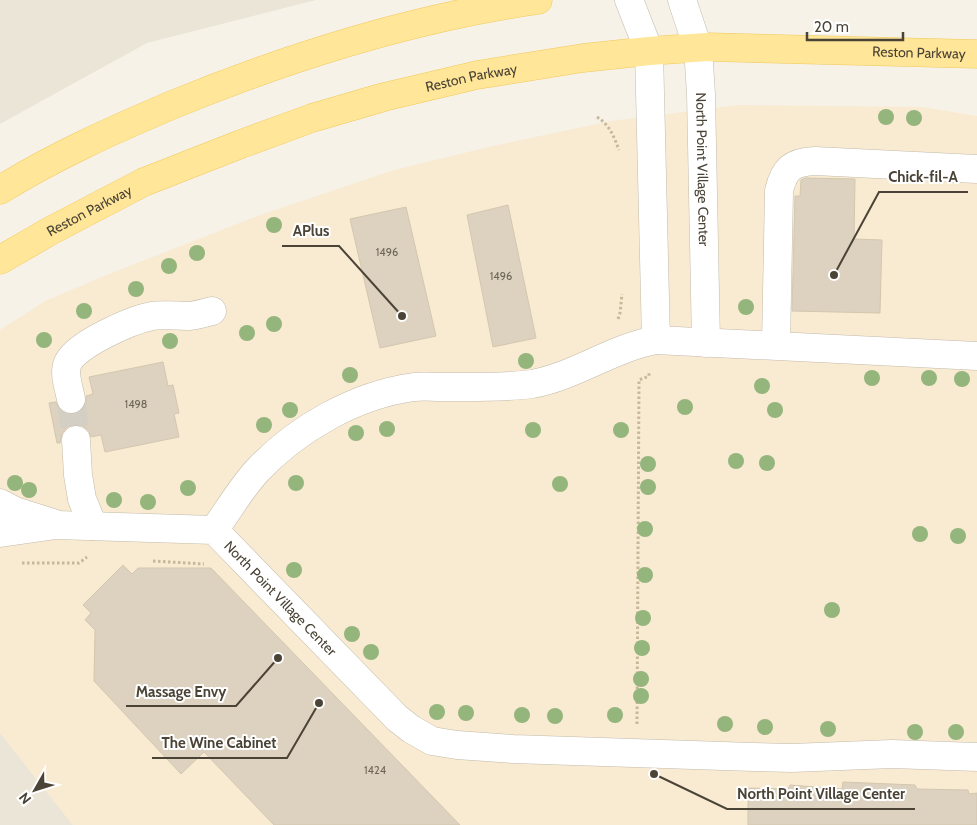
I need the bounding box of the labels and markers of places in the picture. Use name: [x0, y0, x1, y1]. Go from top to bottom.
callout: Chick-fil-A: [879, 162, 968, 192]
callout: APlus: [282, 216, 339, 246]
callout: Massage Envy: [126, 676, 236, 706]
callout: The Wine Cabinet: [152, 728, 287, 758]
callout: North Point Village Center: [727, 779, 915, 809]

